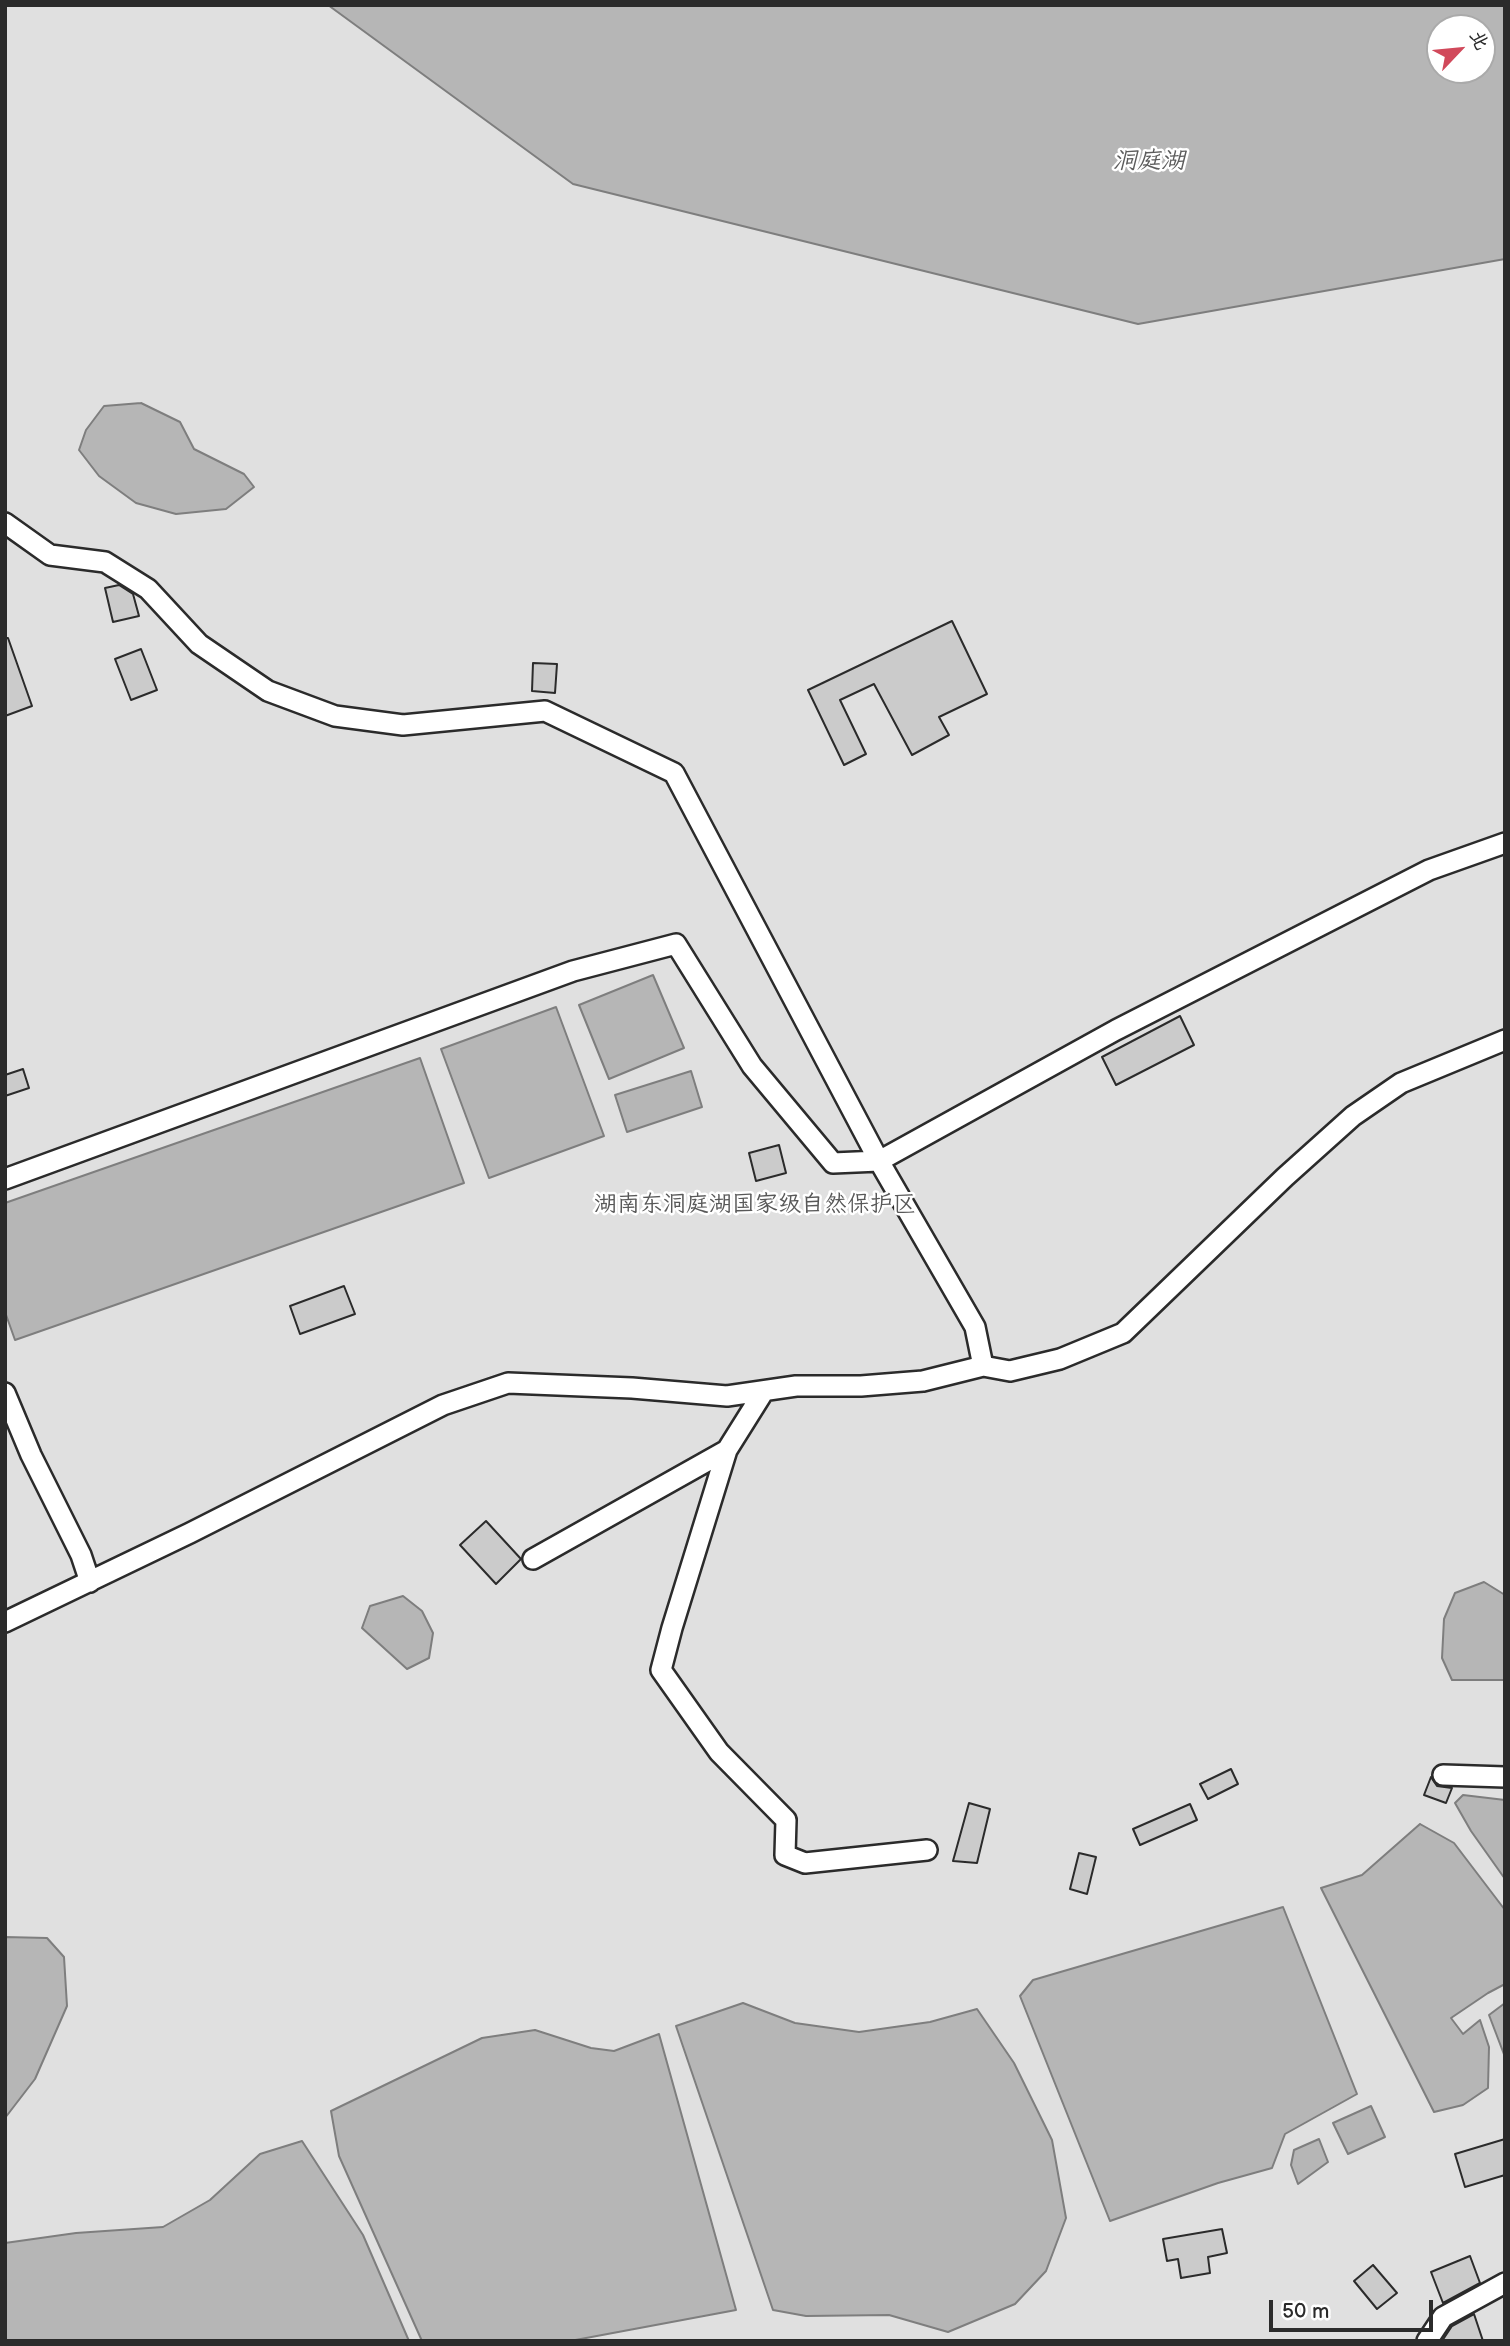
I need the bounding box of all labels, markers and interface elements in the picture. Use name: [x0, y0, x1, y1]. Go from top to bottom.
north arrow: [1426, 14, 1496, 84]
text: 北: [1464, 27, 1493, 54]
water label: 洞庭湖: [1113, 148, 1185, 176]
park label: 湖南东洞庭湖国家级自然保护区: [594, 1191, 916, 1219]
scale bar: [1272, 2286, 1436, 2330]
text: 50 m: [1282, 2299, 1329, 2324]

